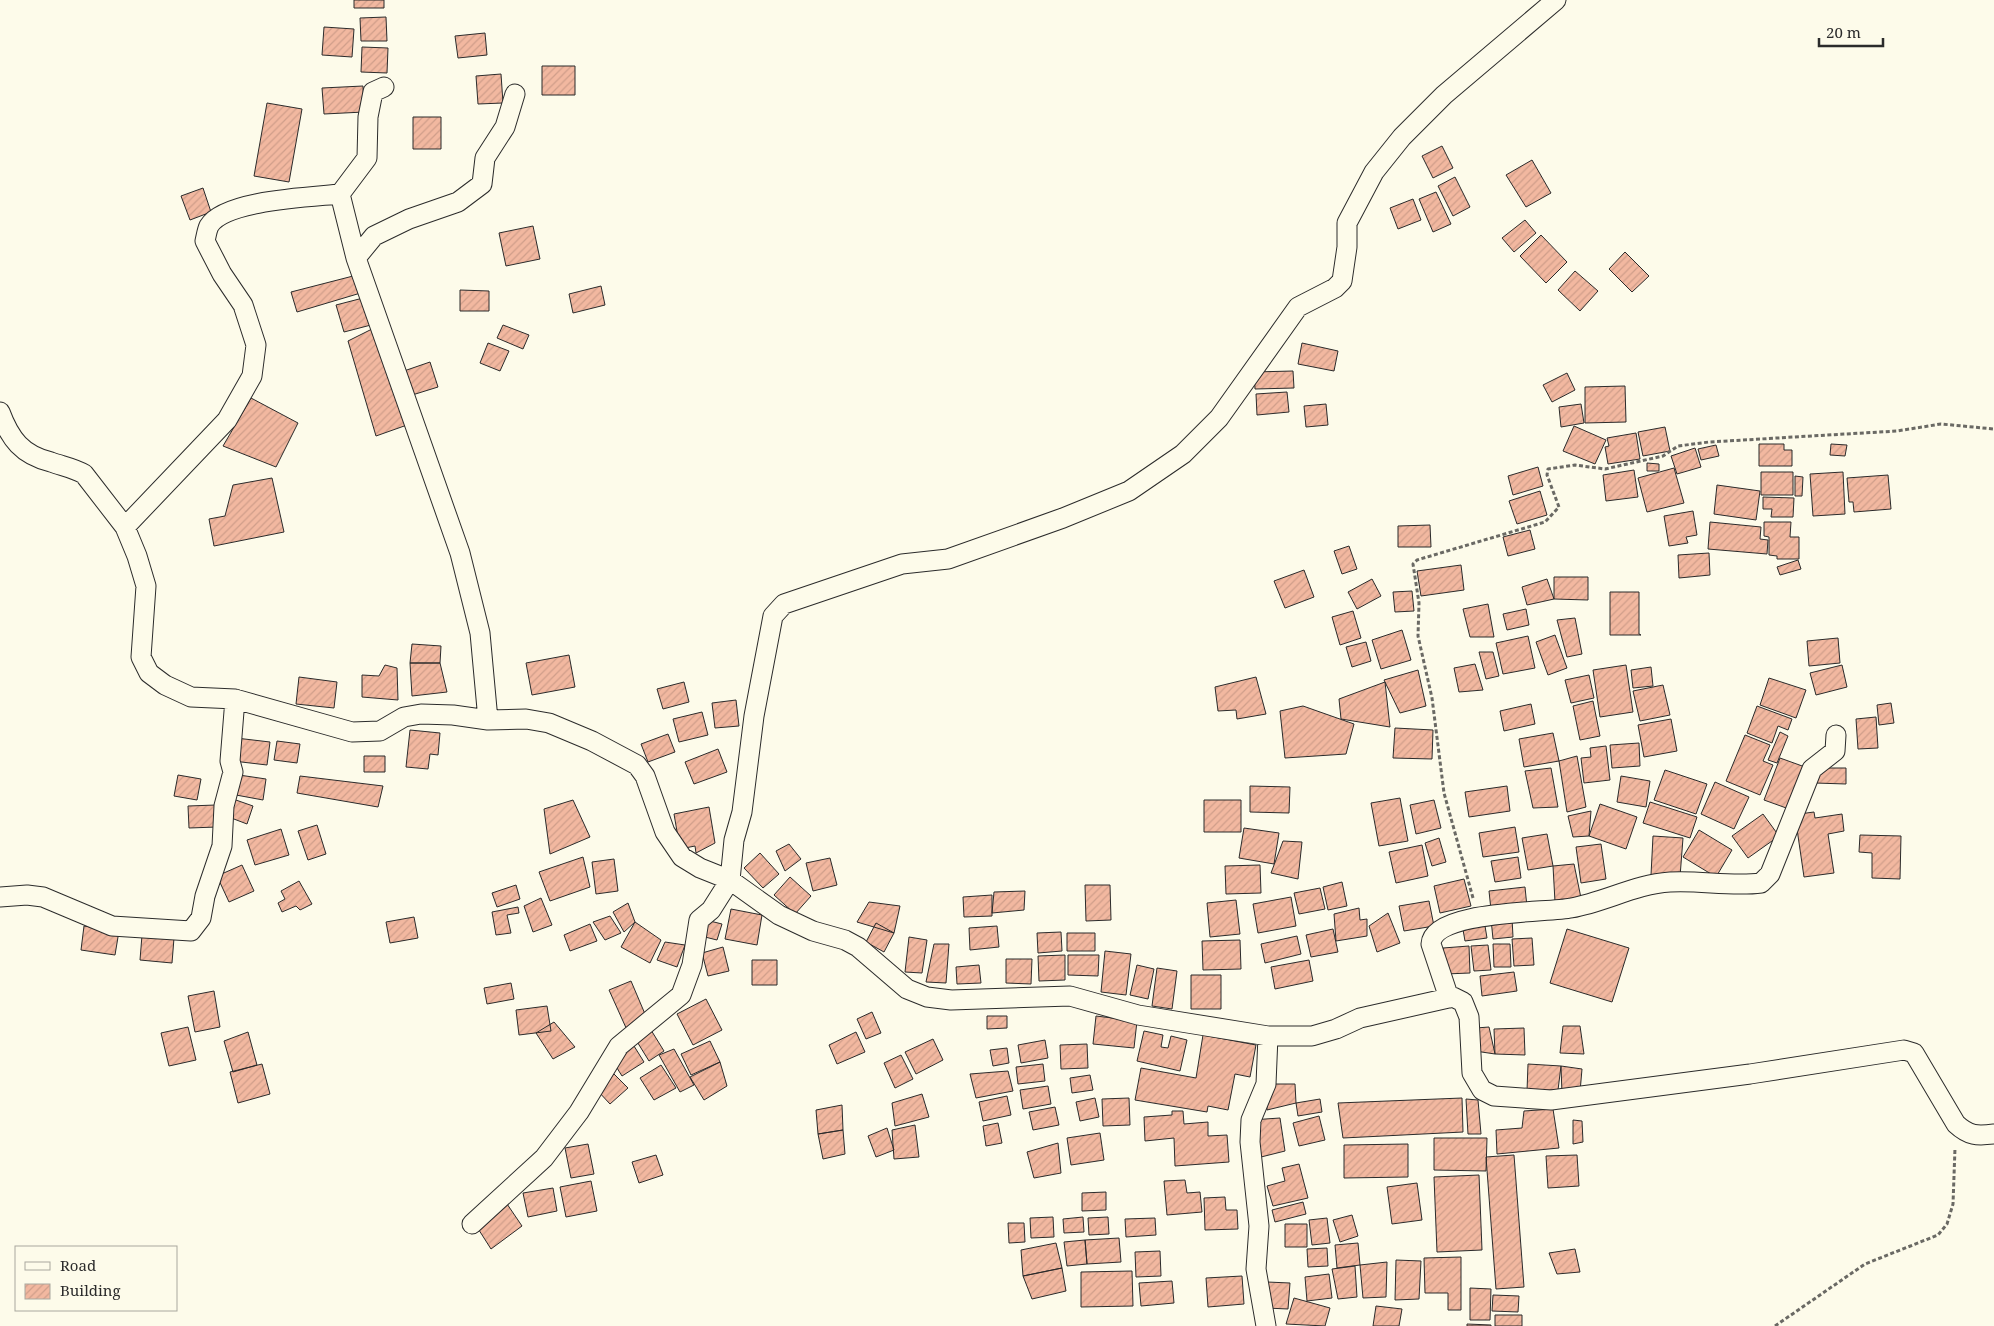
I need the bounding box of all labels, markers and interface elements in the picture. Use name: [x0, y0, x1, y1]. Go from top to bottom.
scale bar: [1819, 15, 1883, 47]
text: 20 m: [1826, 22, 1861, 42]
legend: [15, 1246, 178, 1311]
text: Road: [60, 1255, 96, 1275]
text: Building: [60, 1280, 121, 1300]

